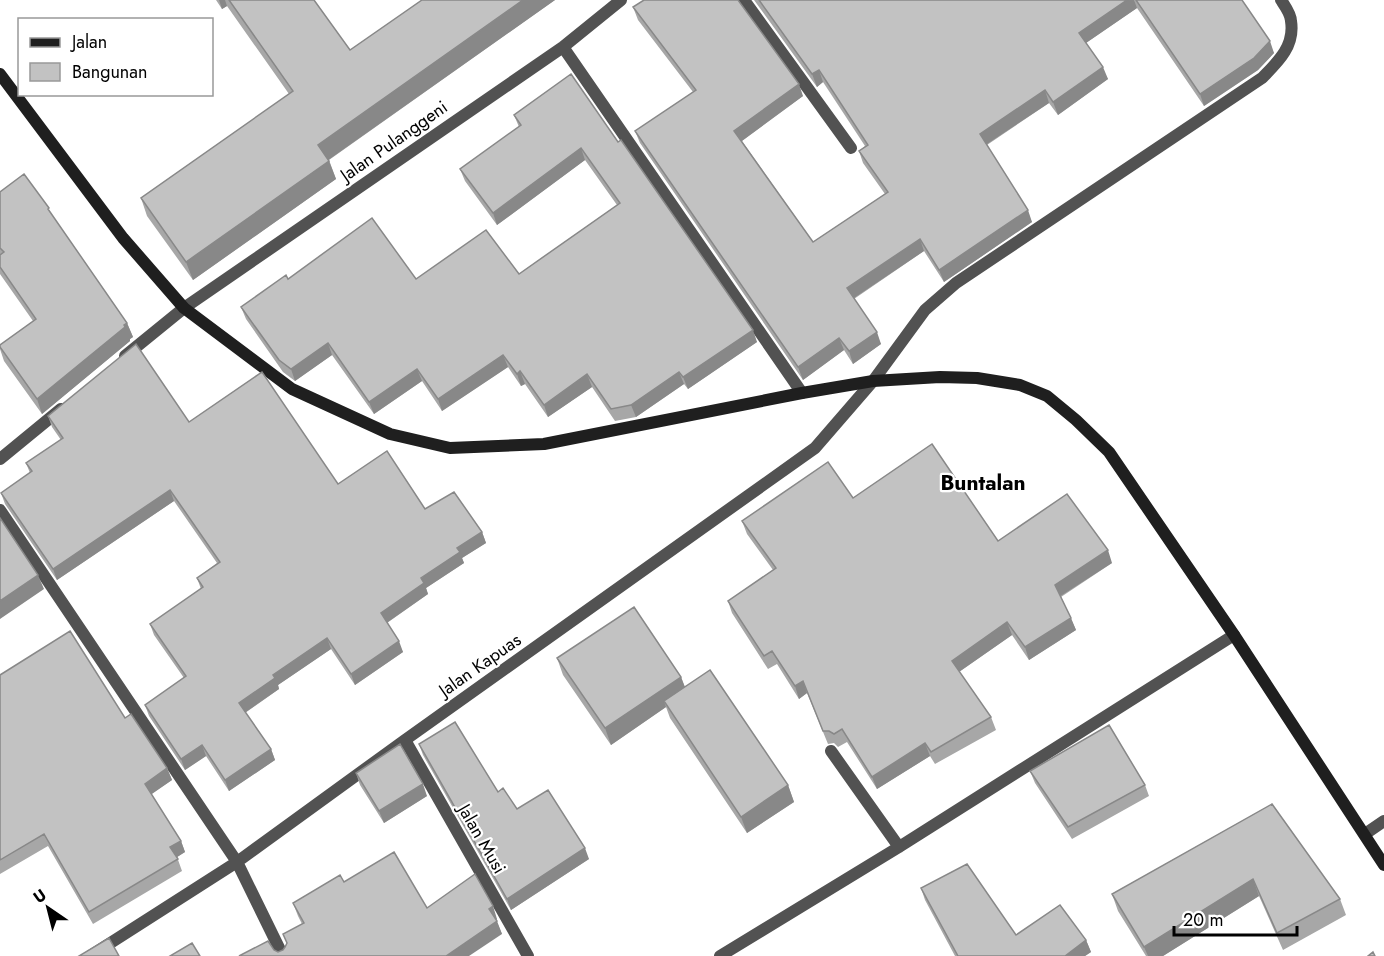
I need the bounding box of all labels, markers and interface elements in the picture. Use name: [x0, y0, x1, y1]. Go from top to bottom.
legend: [18, 18, 213, 96]
text: Jalan: [70, 29, 107, 55]
text: Bangunan: [72, 59, 147, 85]
street label: Jalan Pulanggeni: [333, 94, 453, 189]
district label: Buntalan: [940, 468, 1026, 498]
street label: Jalan Kapuas: [432, 627, 526, 704]
street label: Jalan Musi: [451, 798, 512, 879]
north arrow: [18, 878, 78, 938]
text: U: [28, 883, 51, 909]
scale bar: [1174, 899, 1297, 937]
text: 20 m: [1183, 907, 1223, 933]

